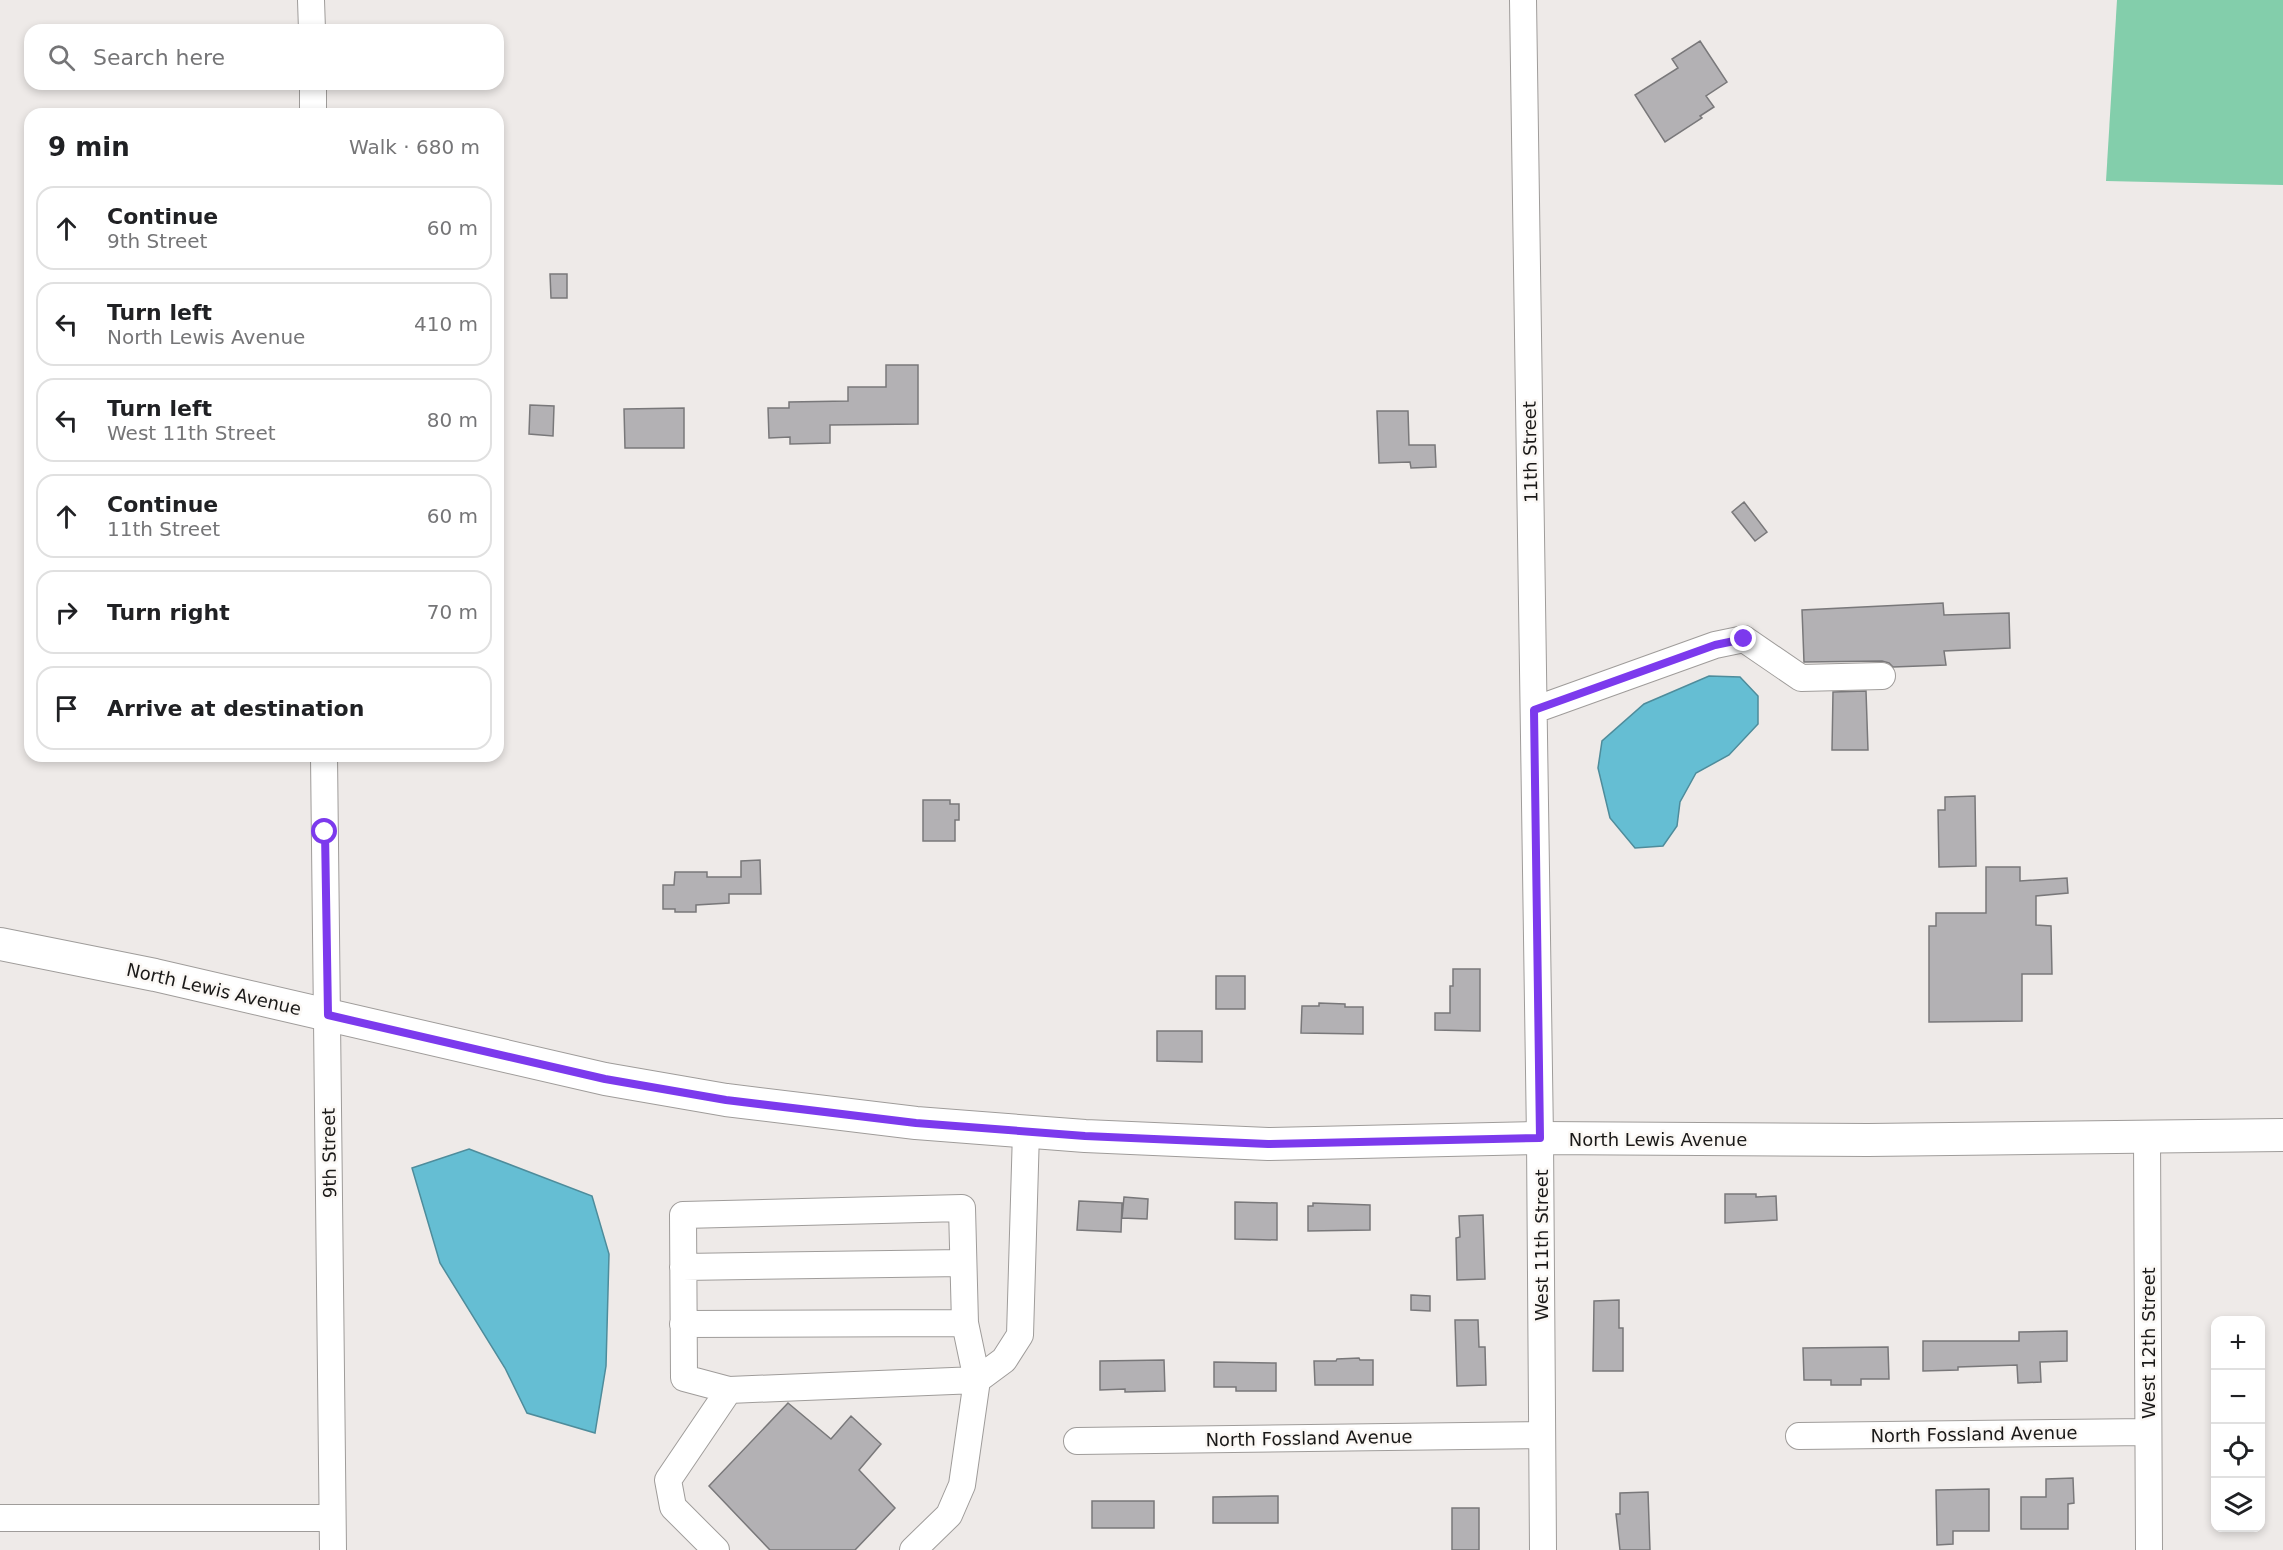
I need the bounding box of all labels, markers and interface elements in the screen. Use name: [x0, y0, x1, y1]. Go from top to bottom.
search box: [24, 24, 504, 90]
icon: search: [45, 41, 78, 74]
text: Search here: [93, 45, 225, 70]
text: 9 min: [48, 132, 130, 162]
text: Walk · 680 m: [349, 135, 480, 159]
text: Continue: [107, 204, 218, 229]
icon: ahead: [50, 212, 83, 245]
text: 60 m: [427, 216, 478, 240]
text: 9th Street: [107, 229, 207, 253]
text: Turn left: [107, 300, 212, 325]
icon: left: [50, 308, 83, 341]
text: 410 m: [414, 312, 478, 336]
text: North Lewis Avenue: [107, 325, 305, 349]
text: Turn left: [107, 396, 212, 421]
street label: 11th Street: [1519, 401, 1541, 503]
icon: left: [50, 404, 83, 437]
text: 80 m: [427, 408, 478, 432]
text: West 11th Street: [107, 421, 276, 445]
text: Continue: [107, 492, 218, 517]
icon: ahead: [50, 500, 83, 533]
text: 60 m: [427, 504, 478, 528]
text: 11th Street: [107, 517, 220, 541]
icon: right: [50, 596, 83, 629]
text: Turn right: [107, 600, 230, 625]
text: 70 m: [427, 600, 478, 624]
route end: [1730, 625, 1756, 651]
icon: arrive: [50, 692, 83, 725]
text: Arrive at destination: [107, 696, 364, 721]
route start: [311, 818, 337, 844]
street label: North Lewis Avenue: [125, 959, 303, 1019]
street label: 9th Street: [318, 1108, 340, 1198]
street label: North Lewis Avenue: [1569, 1129, 1747, 1150]
street label: West 11th Street: [1531, 1169, 1552, 1321]
street label: West 12th Street: [2138, 1267, 2159, 1419]
map controls: [2211, 1316, 2265, 1532]
button: +: [2211, 1316, 2265, 1370]
button: −: [2211, 1370, 2265, 1424]
street label: North Fossland Avenue: [1870, 1422, 2078, 1446]
button: locate: [2211, 1424, 2265, 1478]
street label: North Fossland Avenue: [1205, 1426, 1413, 1450]
button: layers: [2211, 1478, 2265, 1532]

